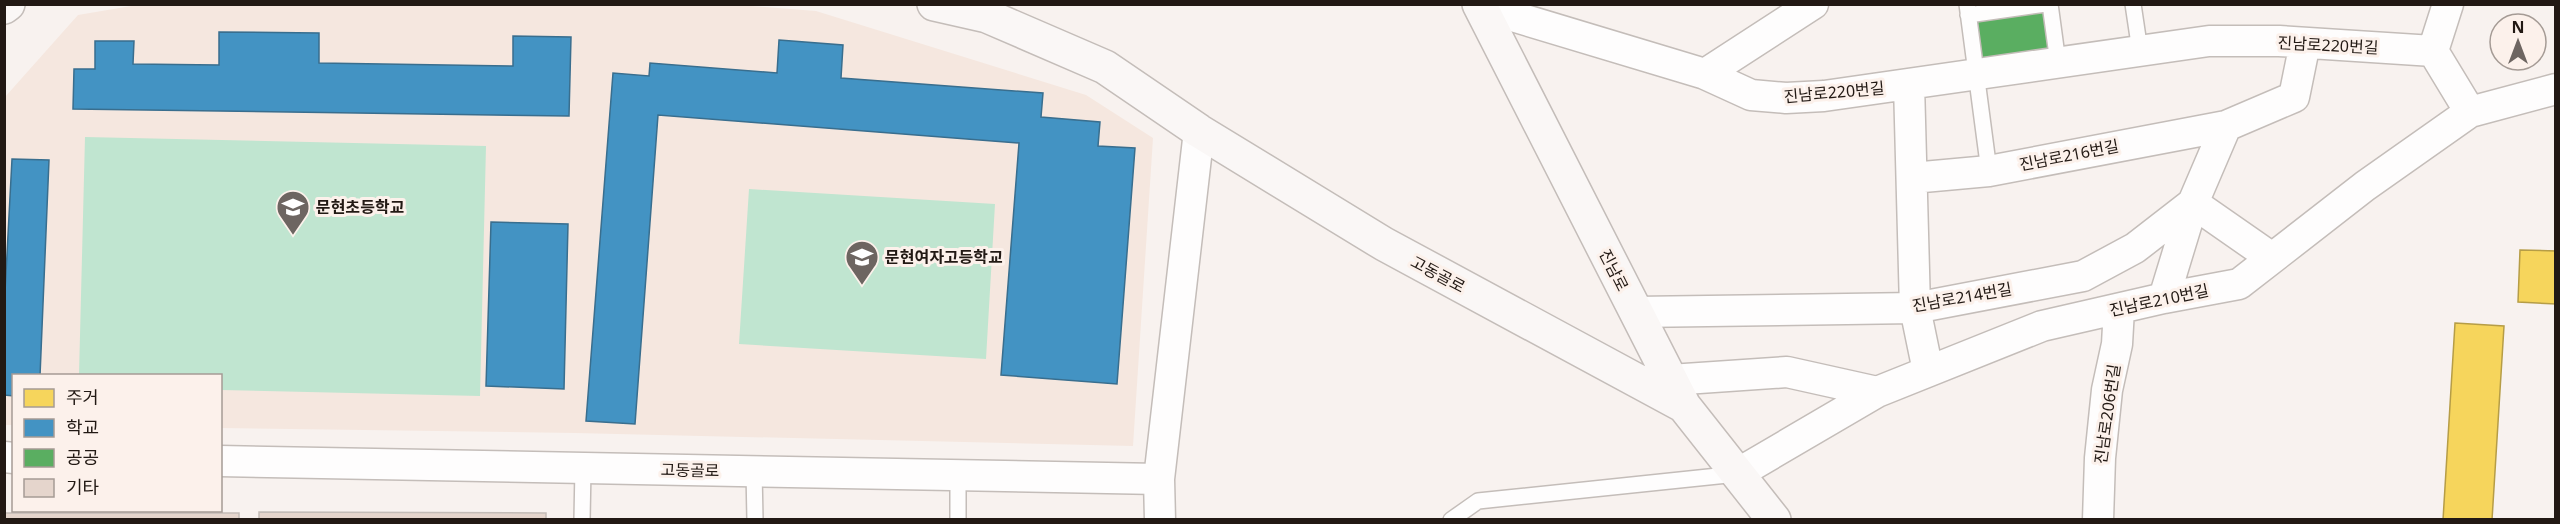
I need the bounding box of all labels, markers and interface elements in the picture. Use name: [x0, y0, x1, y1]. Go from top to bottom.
north arrow: [2488, 12, 2548, 72]
text: N: [2511, 16, 2525, 38]
street label: 진남로220번길: [2277, 31, 2379, 59]
street label: 진남로220번길: [1783, 77, 1885, 107]
street label: 진남로216번길: [2017, 135, 2121, 175]
school or university icon: 문현초등학교: [275, 189, 311, 236]
place label: 문현초등학교: [316, 196, 405, 218]
school or university icon: 문현여자고등학교: [844, 239, 880, 286]
street label: 진남로: [1594, 245, 1634, 295]
place label: 문현여자고등학교: [885, 246, 1003, 268]
street label: 고동골로: [1407, 250, 1469, 298]
street label: 진남로214번길: [1910, 277, 2014, 317]
street label: 진남로210번길: [2107, 279, 2211, 321]
street label: 진남로206번길: [2089, 362, 2125, 466]
legend: [12, 374, 222, 512]
text: 주거: [66, 385, 99, 409]
text: 학교: [66, 415, 99, 439]
text: 공공: [66, 445, 99, 469]
street label: 고동골로: [660, 458, 720, 482]
text: 기타: [66, 475, 100, 499]

